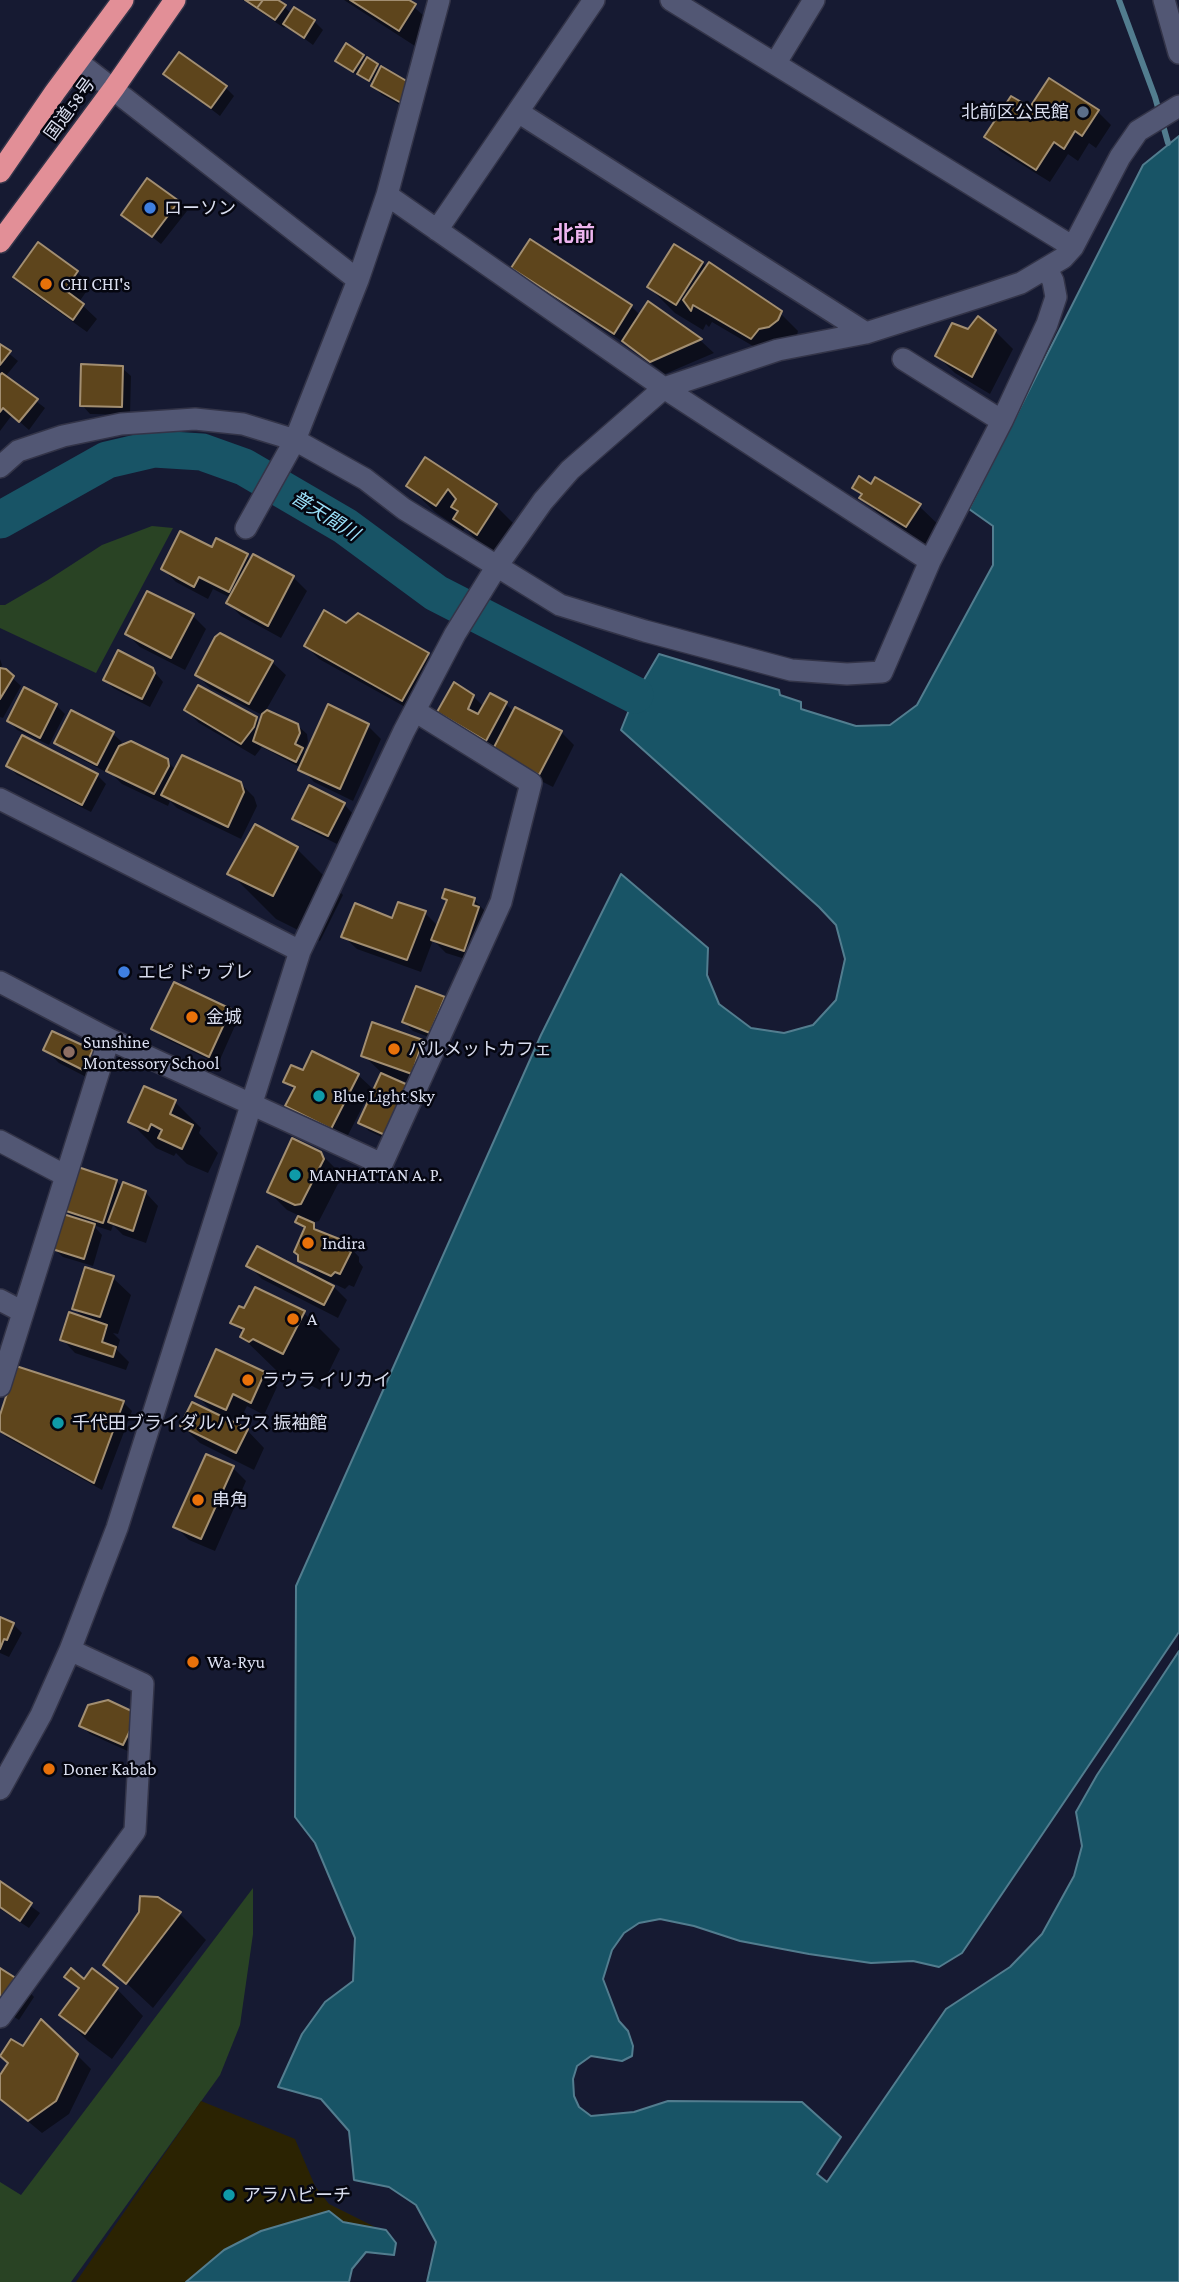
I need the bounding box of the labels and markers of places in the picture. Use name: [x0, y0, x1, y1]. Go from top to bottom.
place label: 北前区公民館: [961, 101, 1069, 123]
marker: 北前区公民館: [1075, 104, 1091, 120]
place label: ローソン: [164, 197, 236, 219]
marker: ローソン: [142, 200, 158, 216]
place label: CHI CHI's: [60, 273, 130, 295]
marker: CHI CHI's: [38, 276, 54, 292]
place label: エピ ドゥ ブレ: [138, 961, 253, 983]
marker: エピ ドゥ ブレ: [116, 964, 132, 980]
place label: 金城: [206, 1006, 242, 1028]
marker: 金城: [184, 1009, 200, 1025]
place label: Sunshine Montessory School: [83, 1031, 220, 1074]
place label: パルメットカフェ: [408, 1038, 552, 1060]
marker: パルメットカフェ: [386, 1041, 402, 1057]
marker: Sunshine Montessory School: [61, 1044, 77, 1060]
place label: Blue Light Sky: [333, 1085, 435, 1107]
marker: Blue Light Sky: [311, 1088, 327, 1104]
place label: MANHATTAN A. P.: [309, 1164, 442, 1186]
marker: MANHATTAN A. P.: [287, 1167, 303, 1183]
place label: Indira: [322, 1232, 366, 1254]
marker: Indira: [300, 1235, 316, 1251]
place label: A: [307, 1308, 317, 1330]
marker: A: [285, 1311, 301, 1327]
place label: ラウラ イリカイ: [262, 1369, 391, 1391]
marker: ラウラ イリカイ: [240, 1372, 256, 1388]
place label: 千代田ブライダルハウス 振袖館: [72, 1412, 327, 1434]
marker: 千代田ブライダルハウス 振袖館: [50, 1415, 66, 1431]
place label: 串角: [212, 1489, 248, 1511]
marker: 串角: [190, 1492, 206, 1508]
place label: Wa-Ryu: [207, 1651, 265, 1673]
marker: Wa-Ryu: [185, 1654, 201, 1670]
place label: Doner Kabab: [63, 1758, 157, 1780]
marker: Doner Kabab: [41, 1761, 57, 1777]
place label: アラハビーチ: [243, 2184, 351, 2206]
marker: アラハビーチ: [221, 2187, 237, 2203]

